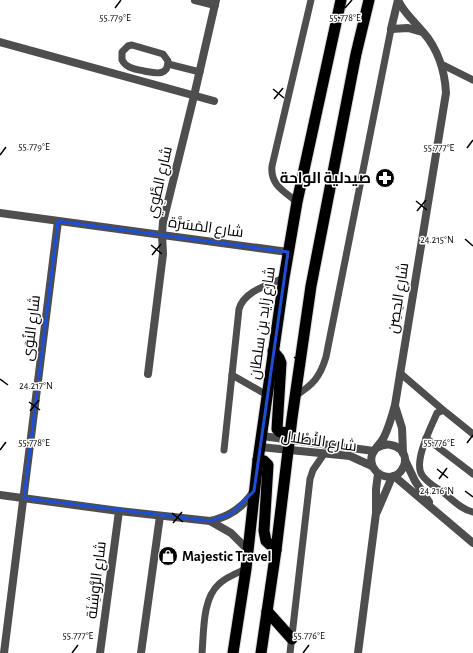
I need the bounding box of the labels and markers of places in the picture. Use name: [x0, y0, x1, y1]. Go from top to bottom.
pharmacy icon: صيدلية الواحة: [374, 167, 396, 189]
place label: صيدلية الواحة: [280, 171, 371, 187]
shop icon: Majestic Travel: [157, 545, 179, 567]
place label: Majestic Travel: [182, 549, 272, 564]

